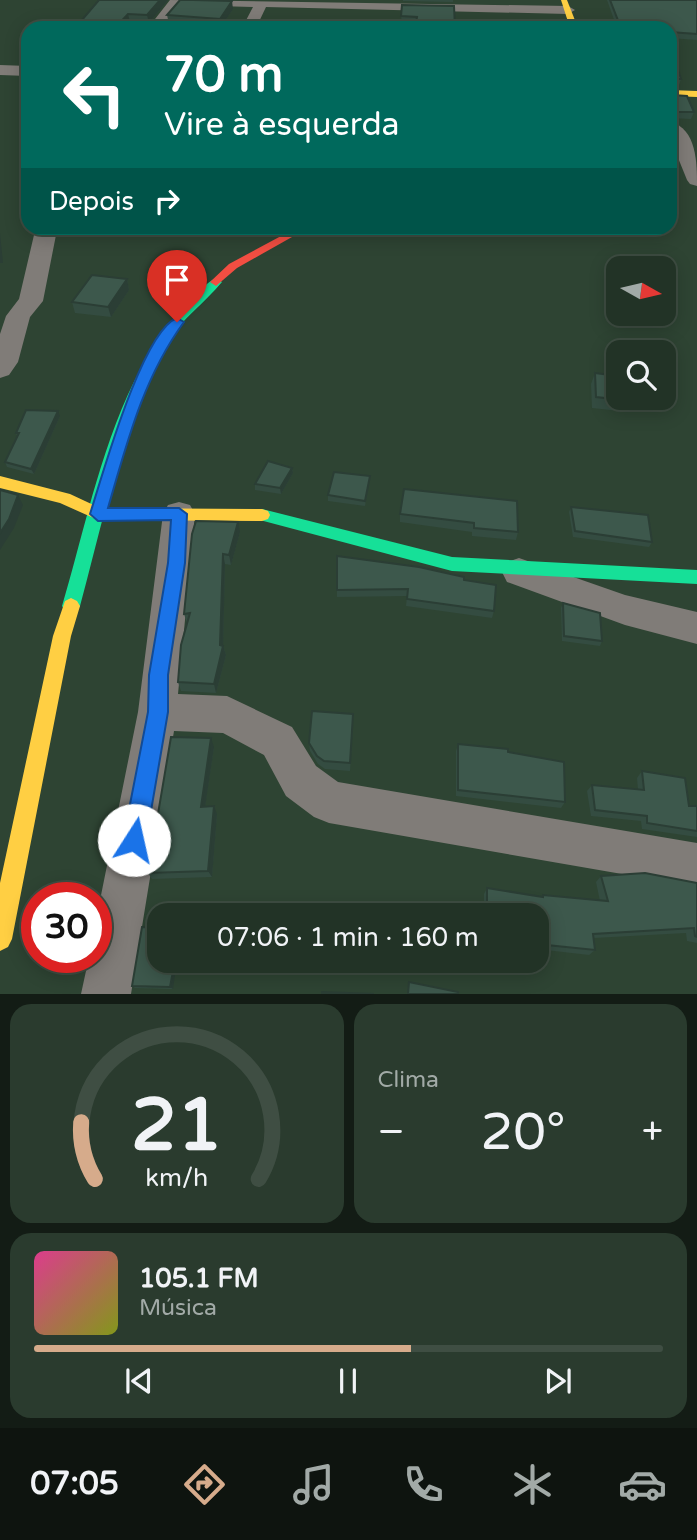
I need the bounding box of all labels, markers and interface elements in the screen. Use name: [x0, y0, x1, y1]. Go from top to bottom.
text: 70 m: [164, 46, 283, 105]
icon: left: [49, 49, 140, 140]
text: Vire à esquerda: [164, 106, 400, 144]
icon: right: [148, 182, 186, 220]
text: Depois: [49, 186, 134, 217]
pin: [147, 250, 207, 322]
north arrow: [606, 256, 676, 326]
map controls: [606, 256, 676, 410]
icon: arrive: [158, 261, 196, 299]
button: search: [606, 340, 676, 410]
position arrow: [97, 803, 171, 877]
speed limit sign: 30: [21, 882, 112, 973]
text: 07:06 · 1 min · 160 m: [217, 922, 479, 953]
text: Clima: [378, 1066, 439, 1094]
text: 21: [131, 1083, 222, 1171]
text: 20°: [481, 1101, 566, 1164]
text: −: [378, 1109, 405, 1155]
text: +: [642, 1109, 663, 1155]
text: km/h: [145, 1163, 208, 1193]
text: 105.1 FM: [139, 1263, 259, 1294]
text: Música: [139, 1294, 217, 1322]
icon: previous: [120, 1362, 158, 1400]
icon: pause: [329, 1362, 367, 1400]
icon: next: [539, 1362, 577, 1400]
icon: directions: [180, 1460, 229, 1509]
icon: music: [289, 1460, 338, 1509]
icon: phone: [399, 1460, 448, 1509]
icon: climate: [508, 1460, 557, 1509]
icon: car: [618, 1460, 667, 1509]
text: 07:05: [30, 1465, 119, 1503]

